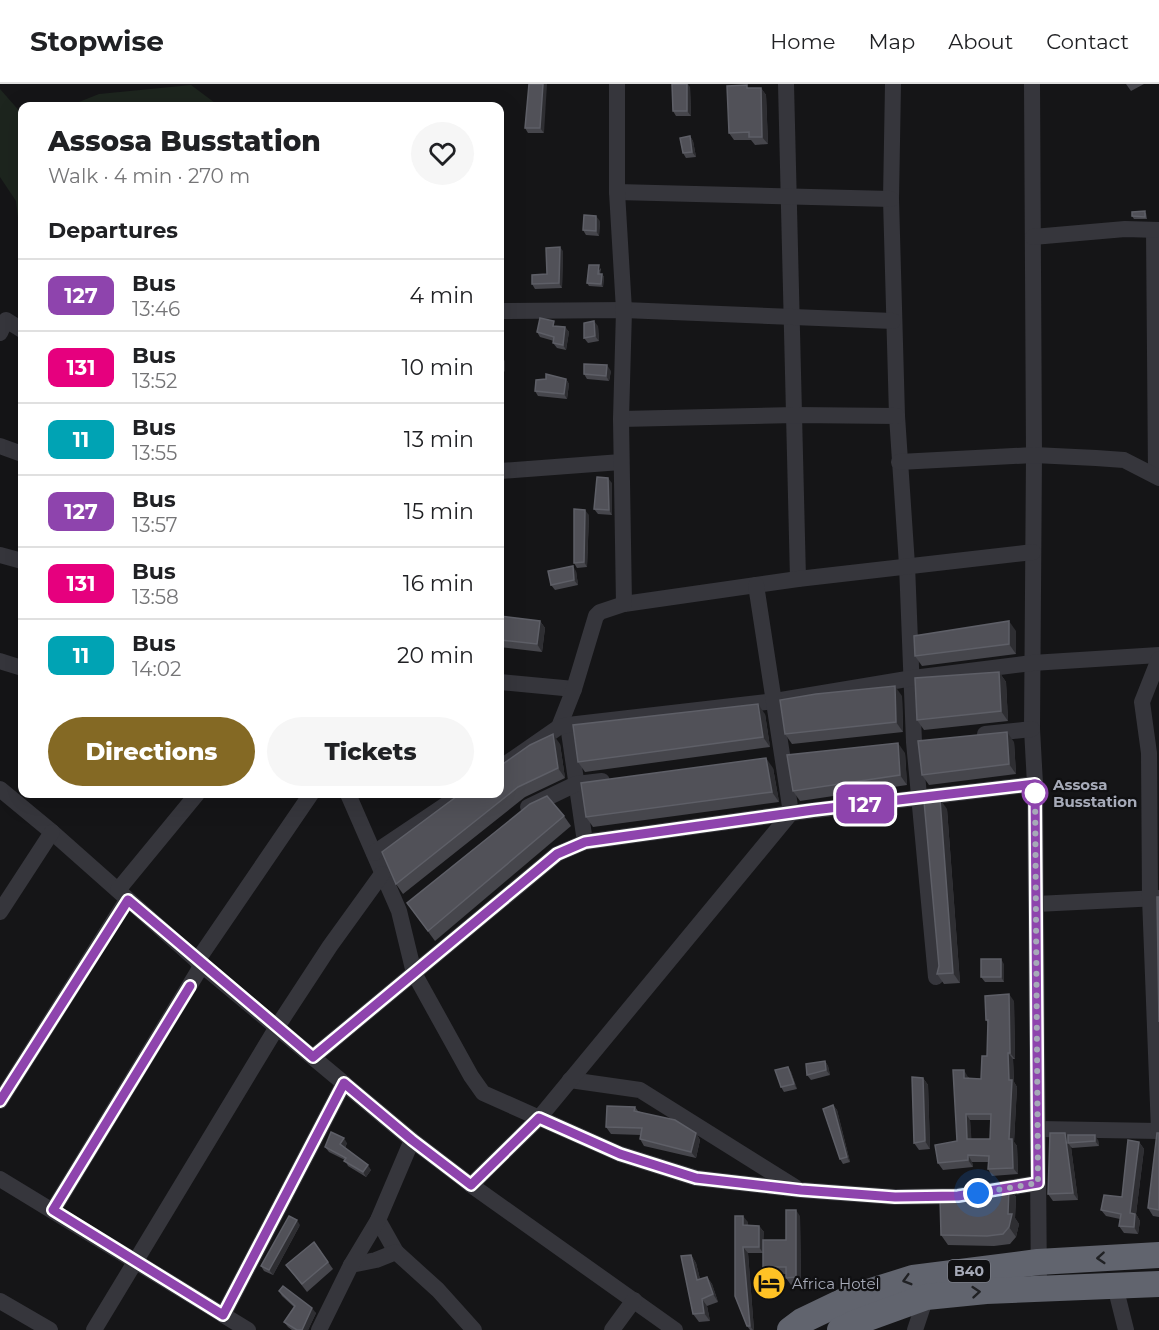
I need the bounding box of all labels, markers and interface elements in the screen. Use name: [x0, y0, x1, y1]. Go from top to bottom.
text: Stopwise: [30, 24, 164, 58]
text: Home: [770, 29, 835, 54]
text: Map: [868, 29, 915, 54]
text: About: [948, 29, 1013, 54]
text: Contact: [1046, 29, 1129, 54]
button: heart: [411, 122, 474, 185]
text: Assosa Busstation: [48, 124, 321, 158]
text: Walk · 4 min · 270 m: [48, 164, 250, 188]
text: Departures: [48, 217, 178, 244]
text: Bus: [132, 270, 176, 297]
text: 4 min: [410, 282, 474, 309]
text: 127: [64, 283, 98, 308]
text: 13:46: [132, 297, 180, 321]
text: Bus: [132, 342, 176, 369]
text: 10 min: [402, 354, 474, 381]
text: 131: [67, 355, 95, 380]
text: 13:52: [132, 369, 177, 393]
text: Bus: [132, 414, 176, 441]
text: 13 min: [404, 426, 474, 453]
text: 11: [73, 427, 89, 452]
text: 13:55: [132, 441, 177, 465]
text: Bus: [132, 486, 176, 513]
text: 15 min: [404, 498, 474, 525]
text: 127: [64, 499, 98, 524]
text: 13:57: [132, 513, 178, 537]
text: Bus: [132, 558, 176, 585]
text: 16 min: [403, 570, 474, 597]
text: 131: [67, 571, 95, 596]
text: 13:58: [132, 585, 179, 609]
text: Bus: [132, 630, 176, 657]
text: 20 min: [397, 642, 474, 669]
text: 11: [73, 643, 89, 668]
text: 14:02: [132, 657, 181, 681]
button: Directions: [48, 717, 255, 786]
button: Tickets: [267, 717, 474, 786]
place label: Assosa Busstation: [1052, 775, 1137, 811]
marker: Assosa Busstation: [1022, 780, 1048, 806]
line badge: 127: [830, 784, 900, 824]
text: 127: [848, 792, 882, 817]
your location: [963, 1178, 993, 1208]
one-way arrow: [1096, 1252, 1105, 1265]
road number: B40: [948, 1260, 990, 1282]
hotel icon: Africa Hotel: [751, 1265, 787, 1301]
one-way arrow: [902, 1273, 913, 1285]
place label: Africa Hotel: [792, 1274, 880, 1293]
one-way arrow: [972, 1286, 981, 1299]

